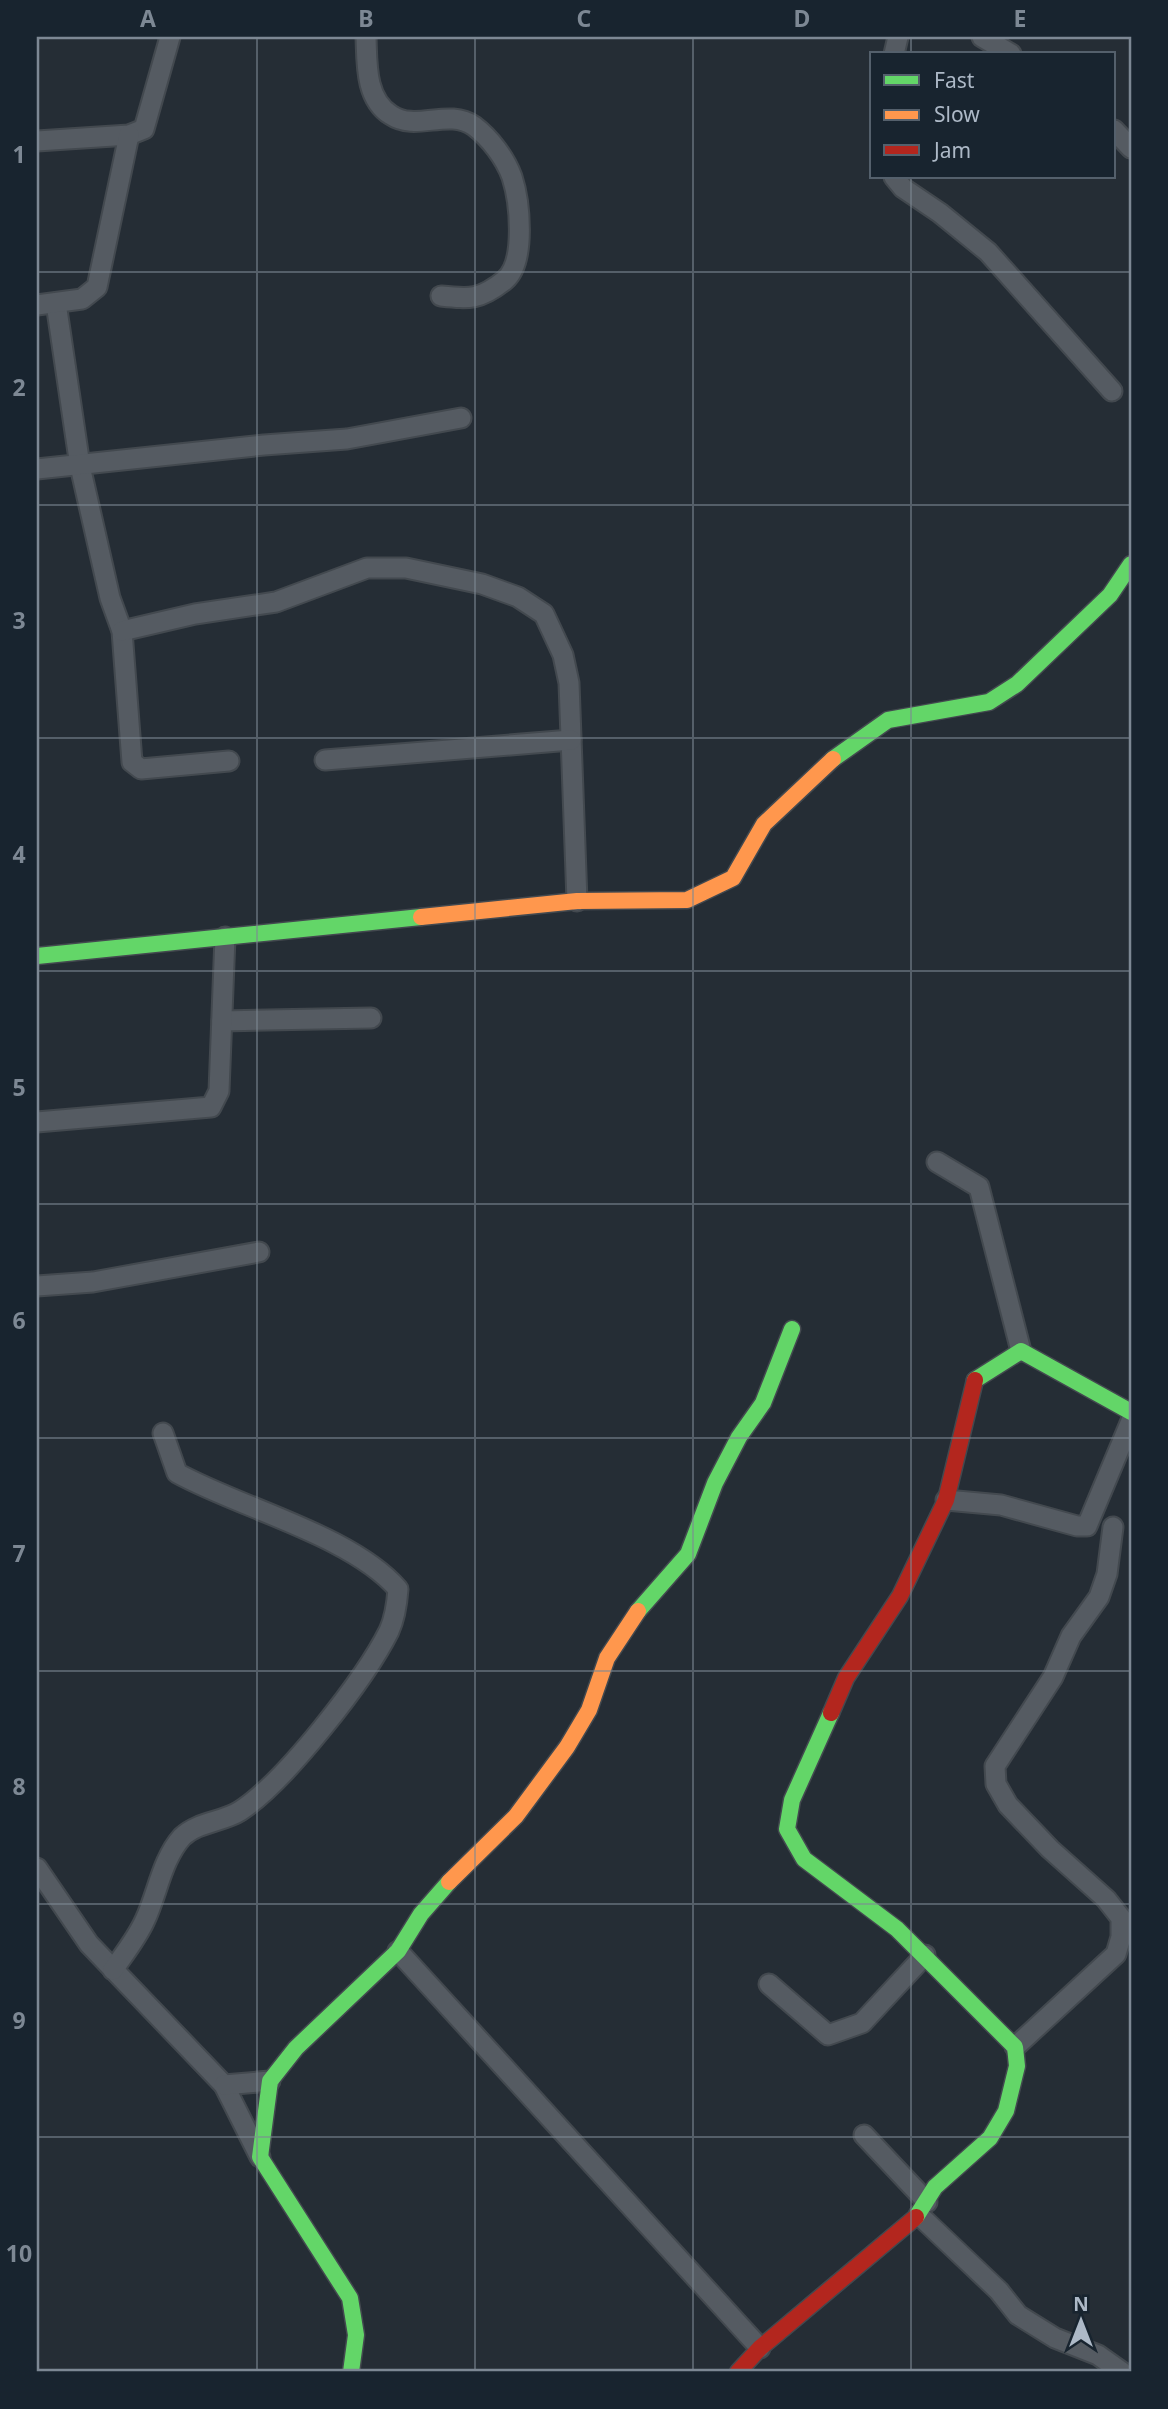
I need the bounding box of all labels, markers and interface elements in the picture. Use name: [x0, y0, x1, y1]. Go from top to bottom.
text: A: [140, 2, 156, 34]
text: B: [358, 2, 374, 34]
text: C: [577, 2, 592, 34]
text: D: [794, 2, 810, 34]
text: E: [1014, 2, 1026, 34]
legend: [870, 52, 1116, 178]
text: Fast: [934, 66, 975, 94]
text: Slow: [934, 100, 980, 128]
text: Jam: [932, 136, 971, 164]
text: 1: [12, 138, 26, 170]
text: 2: [12, 371, 26, 403]
text: 3: [12, 604, 26, 636]
text: 4: [12, 838, 26, 870]
text: 5: [12, 1071, 26, 1103]
text: 6: [12, 1304, 26, 1336]
text: 7: [12, 1537, 26, 1569]
text: 8: [12, 1770, 26, 1802]
text: 9: [12, 2004, 26, 2036]
text: 10: [6, 2237, 32, 2269]
north arrow: [1046, 2286, 1116, 2356]
text: N: [1073, 2291, 1089, 2317]

